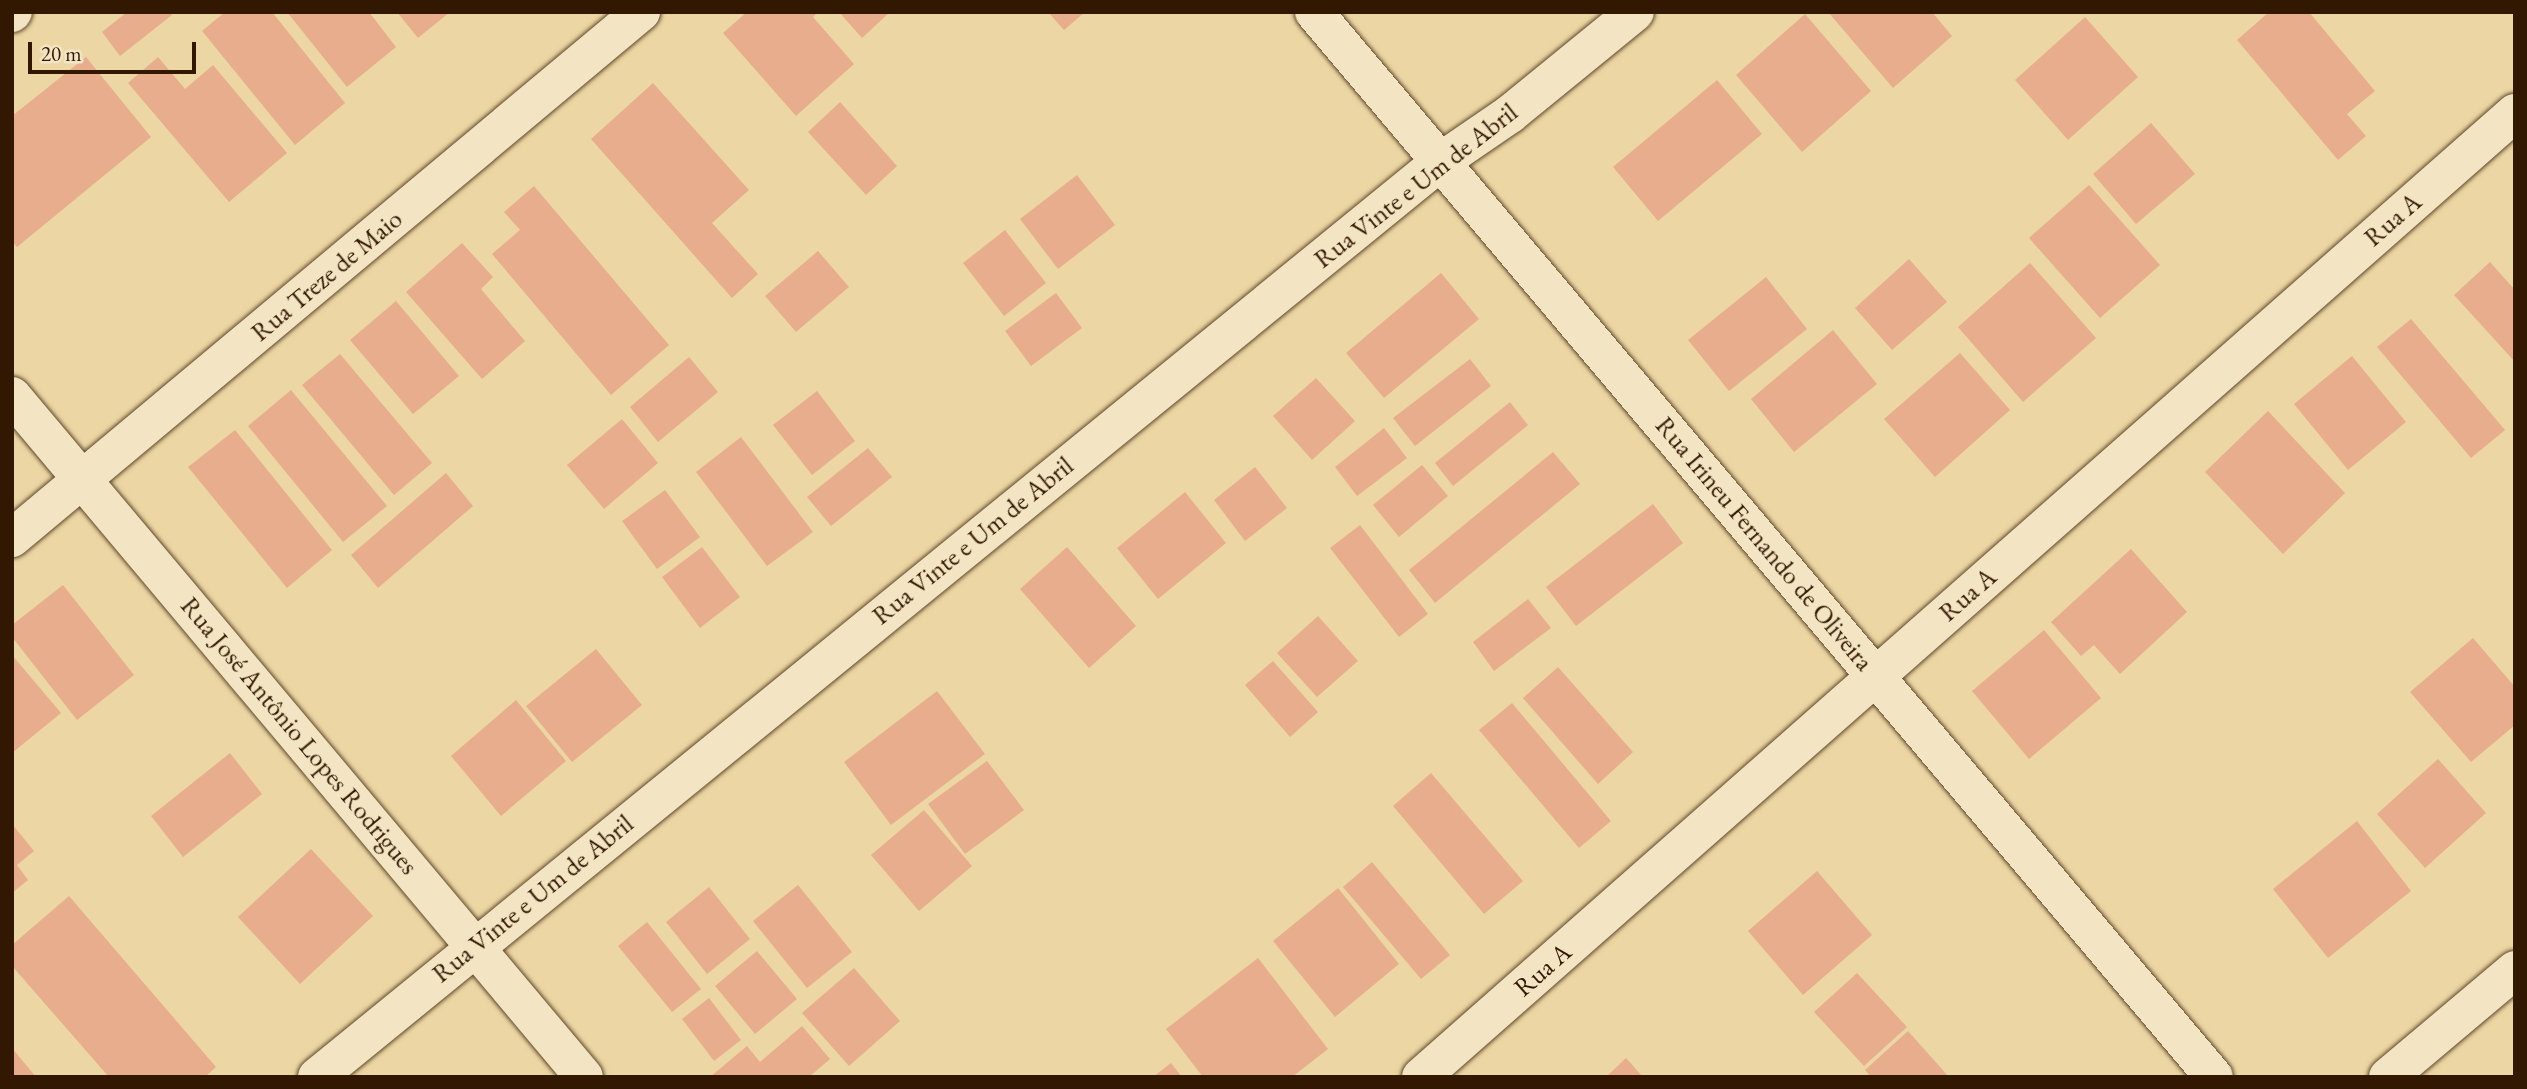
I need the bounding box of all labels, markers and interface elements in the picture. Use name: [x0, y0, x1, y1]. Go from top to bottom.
scale bar: [32, 28, 200, 72]
text: 20 m: [41, 40, 82, 67]
street label: Rua Vinte e Um de Abril: [1308, 97, 1524, 275]
street label: Rua A: [2358, 187, 2428, 253]
street label: Rua Treze de Maio: [245, 204, 409, 348]
street label: Rua Irineu Fernando de Oliveira: [1649, 411, 1879, 677]
street label: Rua Vinte e Um de Abril: [866, 450, 1080, 632]
street label: Rua A: [1933, 562, 2003, 628]
street label: Rua José Antônio Lopes Rodrigues: [174, 591, 424, 881]
street label: Rua Vinte e Um de Abril: [426, 808, 640, 990]
street label: Rua A: [1508, 937, 1578, 1003]

